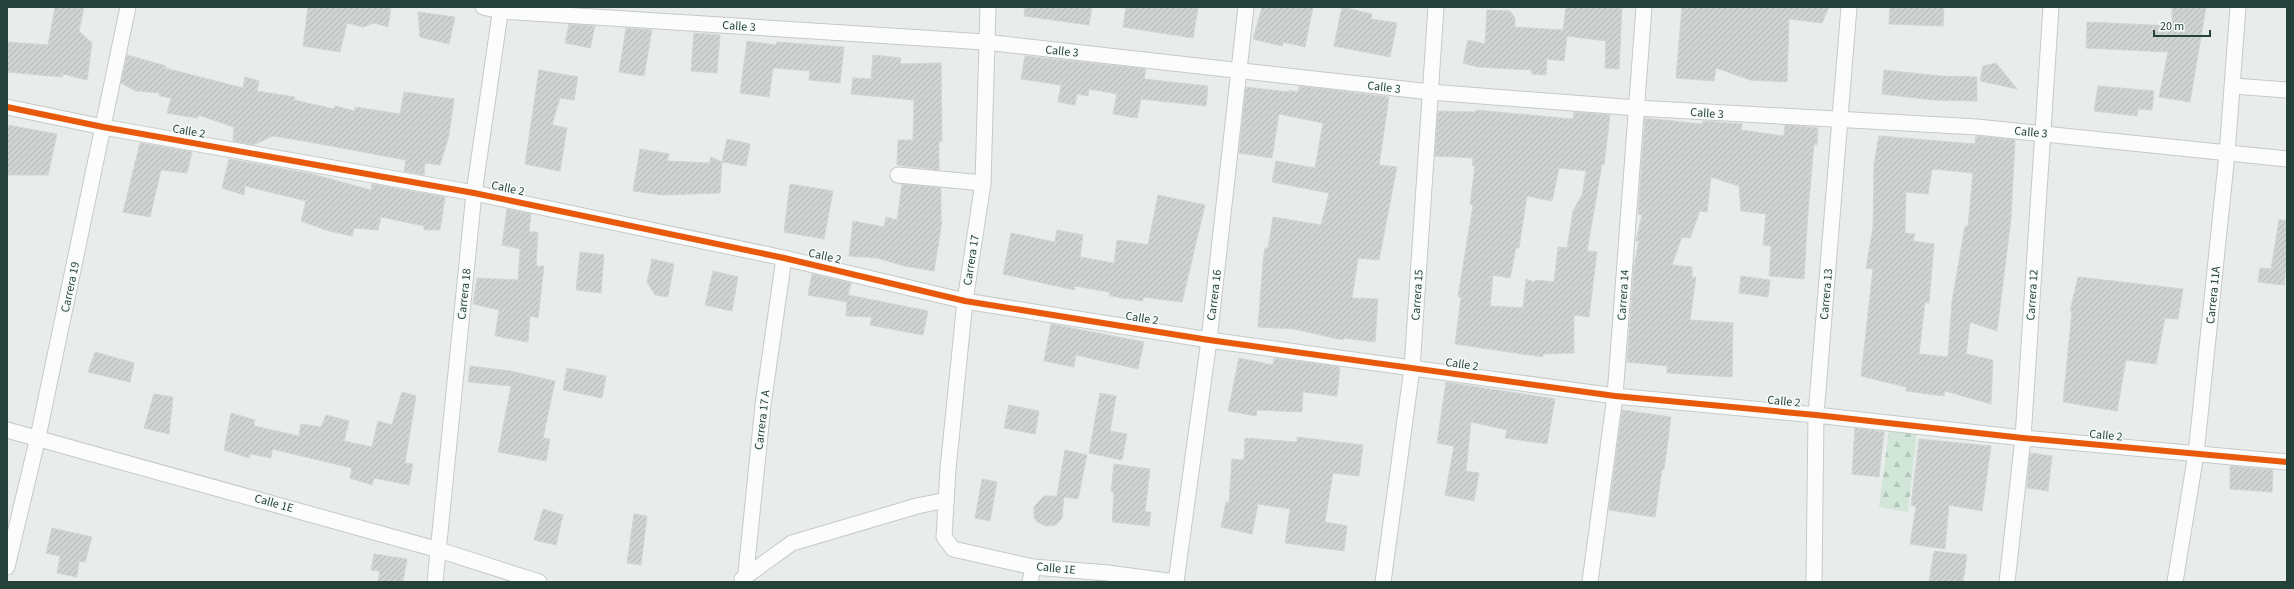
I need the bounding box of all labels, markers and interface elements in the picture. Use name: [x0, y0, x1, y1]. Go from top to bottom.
scale bar: [2154, 12, 2210, 38]
street label: Calle 3: [722, 17, 756, 36]
text: 20 m: [2160, 18, 2184, 35]
street label: Calle 3: [1044, 41, 1079, 62]
street label: Calle 3: [1366, 77, 1402, 98]
street label: Calle 3: [1690, 104, 1724, 123]
street label: Calle 2: [171, 120, 207, 143]
street label: Calle 3: [2014, 123, 2048, 142]
street label: Calle 2: [490, 177, 526, 200]
street label: Carrera 17: [959, 233, 984, 287]
street label: Calle 2: [807, 244, 843, 269]
street label: Carrera 19: [57, 260, 84, 314]
street label: Carrera 11A: [2202, 265, 2225, 325]
street label: Carrera 18: [453, 268, 476, 320]
street label: Carrera 13: [1816, 268, 1837, 320]
street label: Carrera 16: [1203, 269, 1226, 322]
street label: Carrera 15: [1407, 269, 1428, 321]
street label: Carrera 14: [1613, 269, 1634, 321]
street label: Carrera 12: [2022, 269, 2043, 321]
street label: Calle 2: [1124, 307, 1160, 330]
street label: Calle 2: [1444, 354, 1480, 375]
street label: Carrera 17 A: [750, 389, 775, 451]
street label: Calle 2: [1767, 392, 1801, 411]
street label: Calle 2: [2089, 426, 2123, 445]
street label: Calle 1E: [252, 490, 295, 517]
street label: Calle 1E: [1035, 558, 1076, 579]

